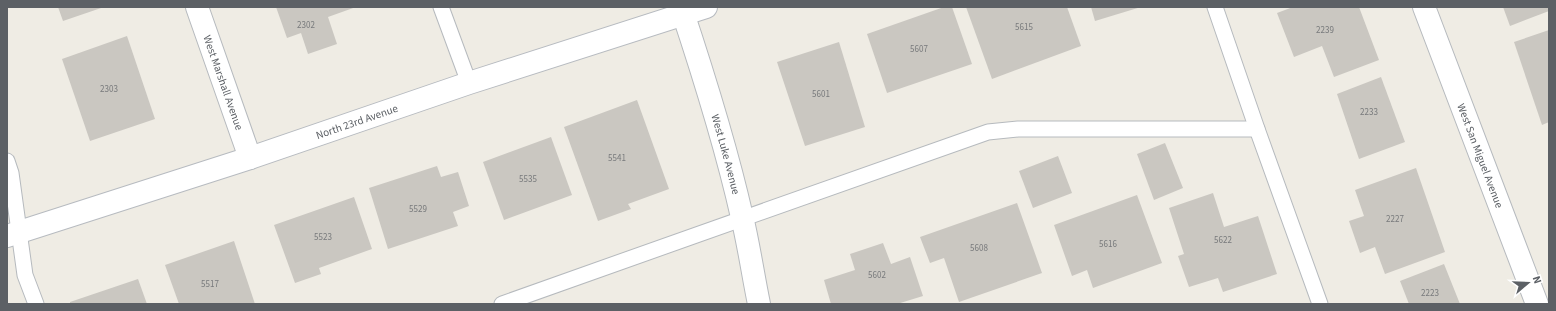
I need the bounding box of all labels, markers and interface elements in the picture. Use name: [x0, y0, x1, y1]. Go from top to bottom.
house number: 2302: [297, 19, 315, 32]
house number: 5615: [1015, 21, 1033, 34]
house number: 2239: [1316, 24, 1334, 37]
street label: West Marshall Avenue: [199, 33, 247, 133]
house number: 5607: [910, 43, 928, 56]
house number: 2303: [100, 83, 118, 96]
house number: 5601: [812, 88, 830, 101]
street label: North 23rd Avenue: [314, 101, 400, 143]
street label: West San Miguel Avenue: [1453, 101, 1507, 211]
house number: 2233: [1360, 106, 1378, 119]
street label: West Luke Avenue: [707, 112, 744, 197]
house number: 5541: [608, 152, 626, 165]
house number: 5535: [519, 173, 537, 186]
house number: 5529: [409, 203, 427, 216]
house number: 2227: [1386, 213, 1404, 226]
house number: 5523: [314, 231, 332, 244]
house number: 5622: [1214, 234, 1232, 247]
house number: 5616: [1099, 238, 1117, 251]
house number: 5608: [970, 242, 988, 255]
north arrow: [1508, 263, 1548, 303]
house number: 5602: [868, 269, 886, 282]
text: N: [1529, 274, 1545, 286]
house number: 5517: [201, 278, 219, 291]
house number: 2223: [1421, 287, 1439, 300]

